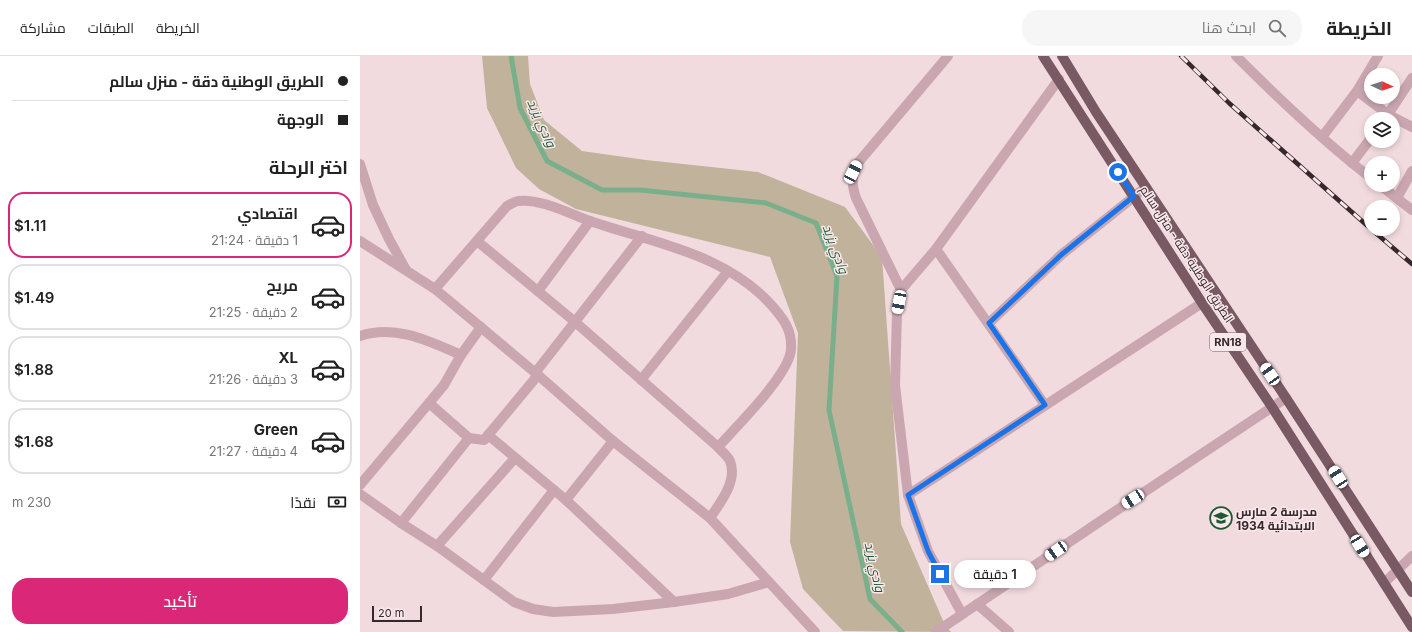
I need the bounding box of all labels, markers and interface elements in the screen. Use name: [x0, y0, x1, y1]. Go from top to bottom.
search box: [1022, 10, 1302, 46]
icon: search: [1266, 17, 1288, 39]
text: الخريطة: [1326, 17, 1392, 40]
text: ابحث هنا: [1202, 18, 1256, 37]
text: مشاركة: [20, 19, 66, 36]
text: الطبقات: [88, 19, 134, 36]
text: الخريطة: [156, 19, 200, 36]
north arrow: [1364, 68, 1400, 104]
map controls: [1364, 68, 1400, 236]
text: الطريق الوطنية دقة - منزل سالم: [109, 72, 324, 91]
water label: وادي يزيد: [522, 96, 560, 152]
text: الوجهة: [277, 110, 324, 129]
button: layers: [1364, 112, 1400, 148]
button: +: [1364, 156, 1400, 192]
text: اختر الرحلة: [269, 157, 348, 178]
car: [842, 159, 864, 185]
route start: [1109, 163, 1127, 181]
street label: الطريق الوطنية دقة - منزل سالم: [1136, 183, 1237, 326]
button: −: [1364, 200, 1400, 236]
text: اقتصادي: [238, 204, 298, 223]
icon: car: [310, 207, 346, 243]
text: $1.11: [14, 216, 46, 235]
water label: وادي يزيد: [817, 222, 853, 278]
text: 1 دقيقة · 21:24: [211, 232, 298, 248]
text: مريح: [266, 276, 298, 295]
icon: car: [310, 279, 346, 315]
text: $1.49: [14, 288, 54, 307]
car: [891, 289, 907, 315]
text: 2 دقيقة · 21:25: [209, 304, 298, 320]
road number: RN18: [1210, 333, 1246, 351]
text: XL: [278, 348, 298, 367]
icon: car: [310, 351, 346, 387]
text: $1.88: [14, 360, 54, 379]
car: [1258, 361, 1282, 387]
text: 3 دقيقة · 21:26: [208, 371, 298, 387]
text: Green: [254, 420, 298, 439]
icon: car: [310, 423, 346, 459]
text: $1.68: [14, 432, 54, 451]
text: 4 دقيقة · 21:27: [209, 443, 298, 459]
car: [1326, 464, 1350, 490]
car: [1120, 487, 1146, 511]
icon: cash: [326, 491, 348, 513]
text: نقدًا: [290, 493, 316, 512]
text: 230 m: [12, 494, 51, 510]
place label: مدرسة 2 مارس 1934 الابتدائية: [1236, 504, 1317, 533]
school or university icon: مدرسة 2 مارس 1934 الابتدائية: [1208, 505, 1234, 531]
car: [1349, 533, 1371, 559]
car: [1043, 539, 1069, 563]
water label: وادي يزيد: [859, 540, 889, 595]
callout: 1 دقيقة: [954, 560, 1036, 588]
route end: [931, 565, 949, 583]
text: 1 دقيقة: [973, 566, 1017, 582]
button: تأكيد: [12, 578, 348, 624]
scale bar: [372, 604, 422, 623]
text: 20 m: [378, 606, 404, 620]

